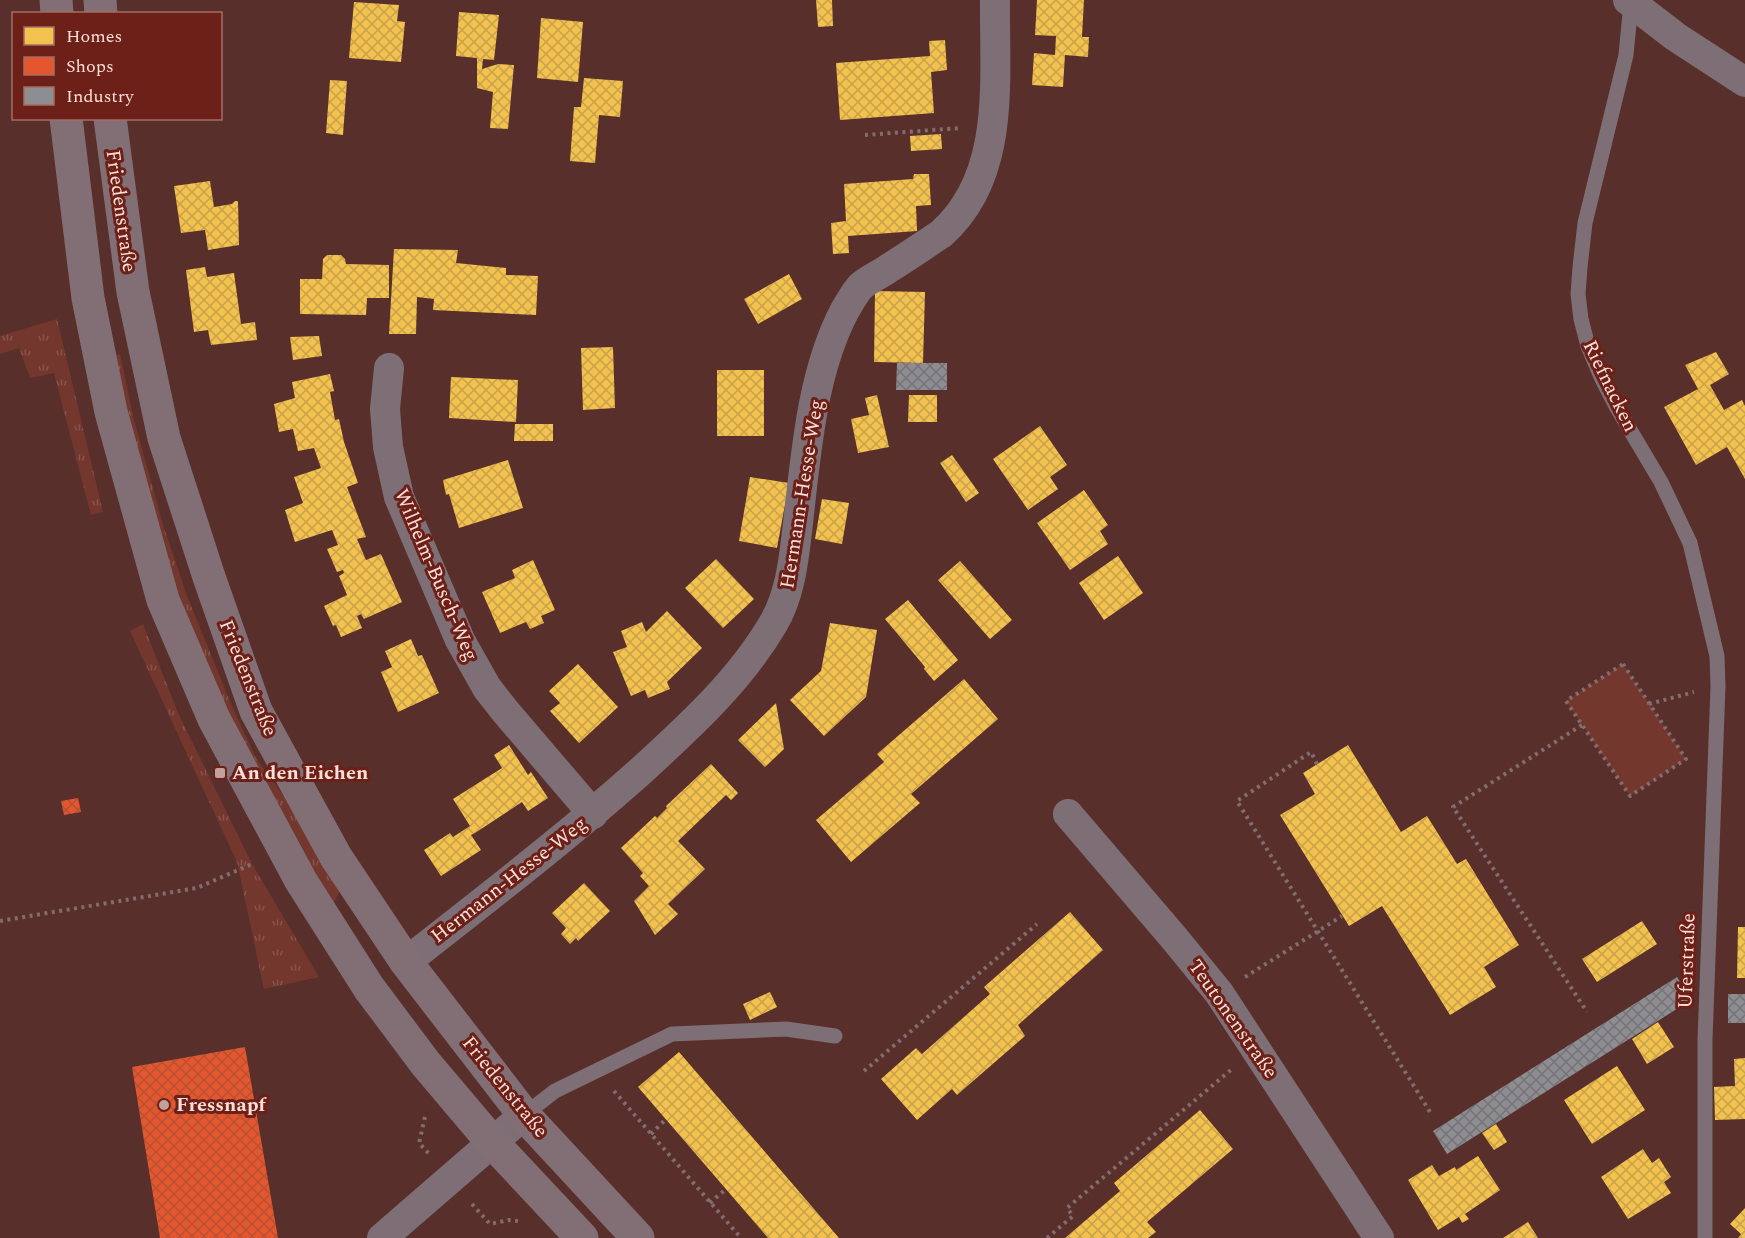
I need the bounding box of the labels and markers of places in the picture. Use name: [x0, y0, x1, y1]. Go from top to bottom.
place label: An den Eichen: [232, 758, 368, 788]
marker: An den Eichen: [213, 766, 227, 780]
place label: Fressnapf: [176, 1090, 267, 1120]
marker: Fressnapf: [157, 1098, 171, 1112]

